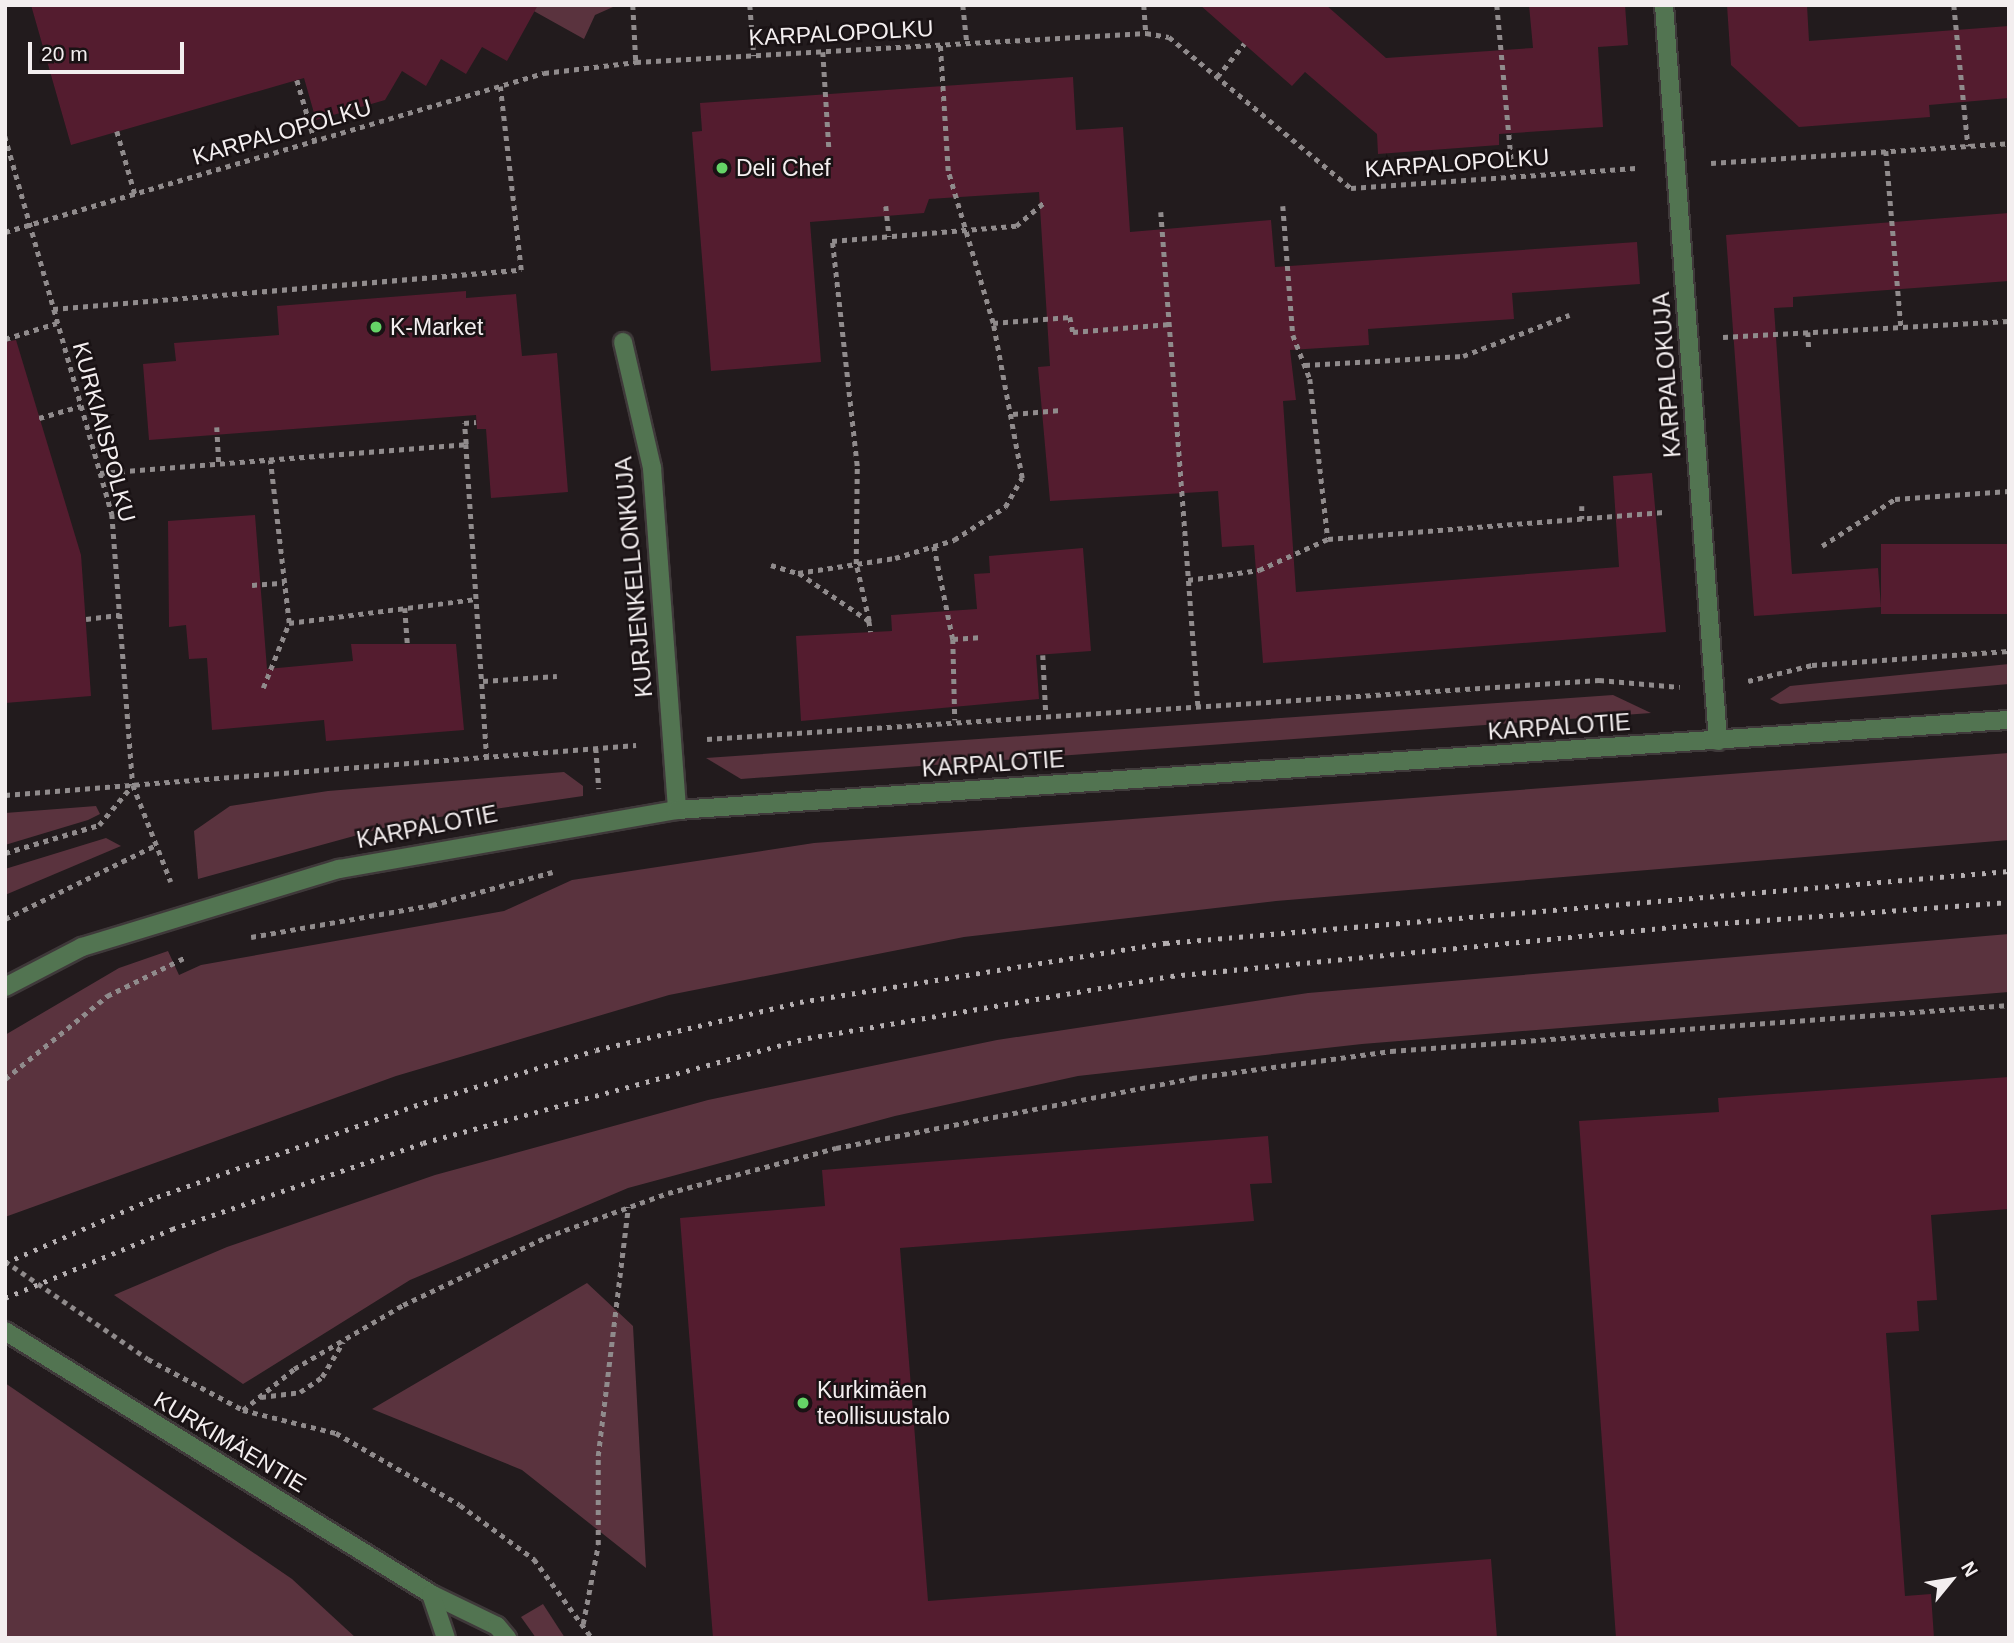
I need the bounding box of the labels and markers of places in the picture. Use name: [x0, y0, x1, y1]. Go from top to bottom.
place label: Deli Chef: [736, 154, 831, 182]
marker: Deli Chef: [714, 160, 730, 176]
place label: K-Market: [390, 313, 483, 341]
marker: K-Market: [368, 319, 384, 335]
place label: Kurkimäen teollisuustalo: [817, 1376, 950, 1430]
marker: Kurkimäen teollisuustalo: [795, 1395, 811, 1411]

